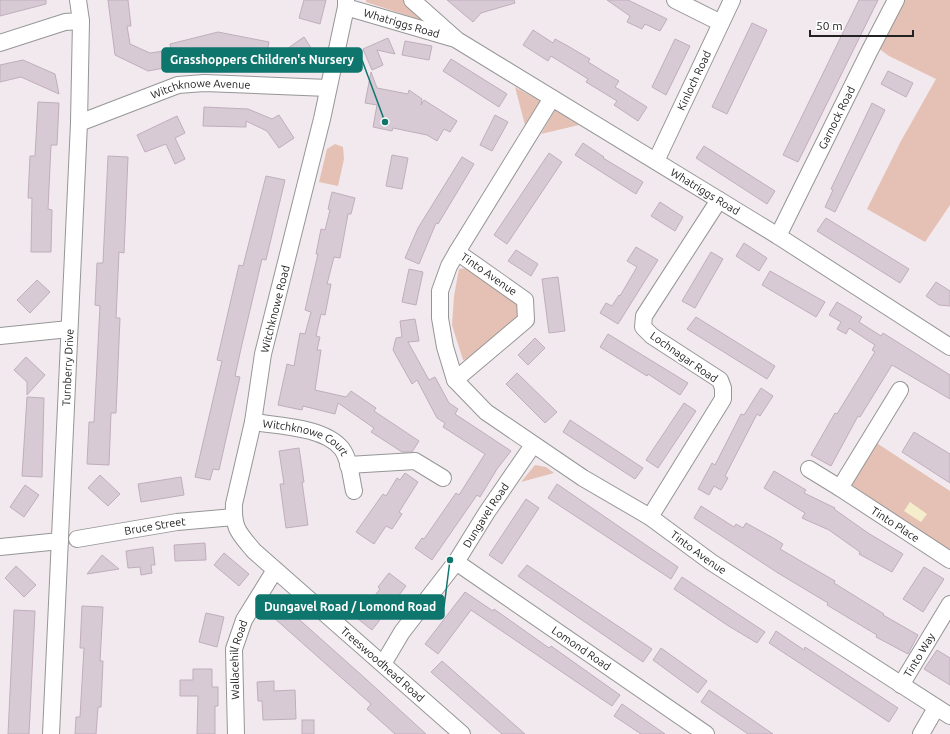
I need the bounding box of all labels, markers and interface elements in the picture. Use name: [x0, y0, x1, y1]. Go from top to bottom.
street label: Whatriggs Road: [362, 6, 441, 40]
scale bar: [810, 12, 913, 38]
text: 50 m: [816, 19, 843, 32]
callout: Grasshoppers Children's Nursery: [162, 48, 362, 72]
street label: Kinloch Road: [675, 49, 713, 112]
text: Grasshoppers Children's Nursery: [170, 53, 355, 66]
street label: Witchknowe Avenue: [149, 77, 251, 101]
street label: Garnock Road: [816, 84, 857, 151]
street label: Whatriggs Road: [668, 166, 742, 217]
street label: Tinto Avenue: [459, 250, 519, 298]
street label: Witchknowe Road: [258, 264, 292, 354]
street label: Turnberry Drive: [60, 328, 76, 406]
street label: Lochnagar Road: [648, 329, 720, 385]
street label: Witchknowe Court: [262, 417, 351, 458]
street label: Dungavel Road: [460, 481, 511, 550]
street label: Tinto Place: [869, 504, 922, 544]
street label: Bruce Street: [123, 515, 187, 537]
street label: Tinto Avenue: [668, 528, 729, 576]
callout: Dungavel Road / Lomond Road: [256, 595, 444, 619]
text: Dungavel Road / Lomond Road: [264, 600, 436, 613]
street label: Wallacehill Road: [228, 618, 250, 700]
street label: Treeswoodhead Road: [338, 624, 427, 704]
street label: Lomond Road: [550, 624, 613, 673]
street label: Tinto Way: [901, 630, 937, 679]

